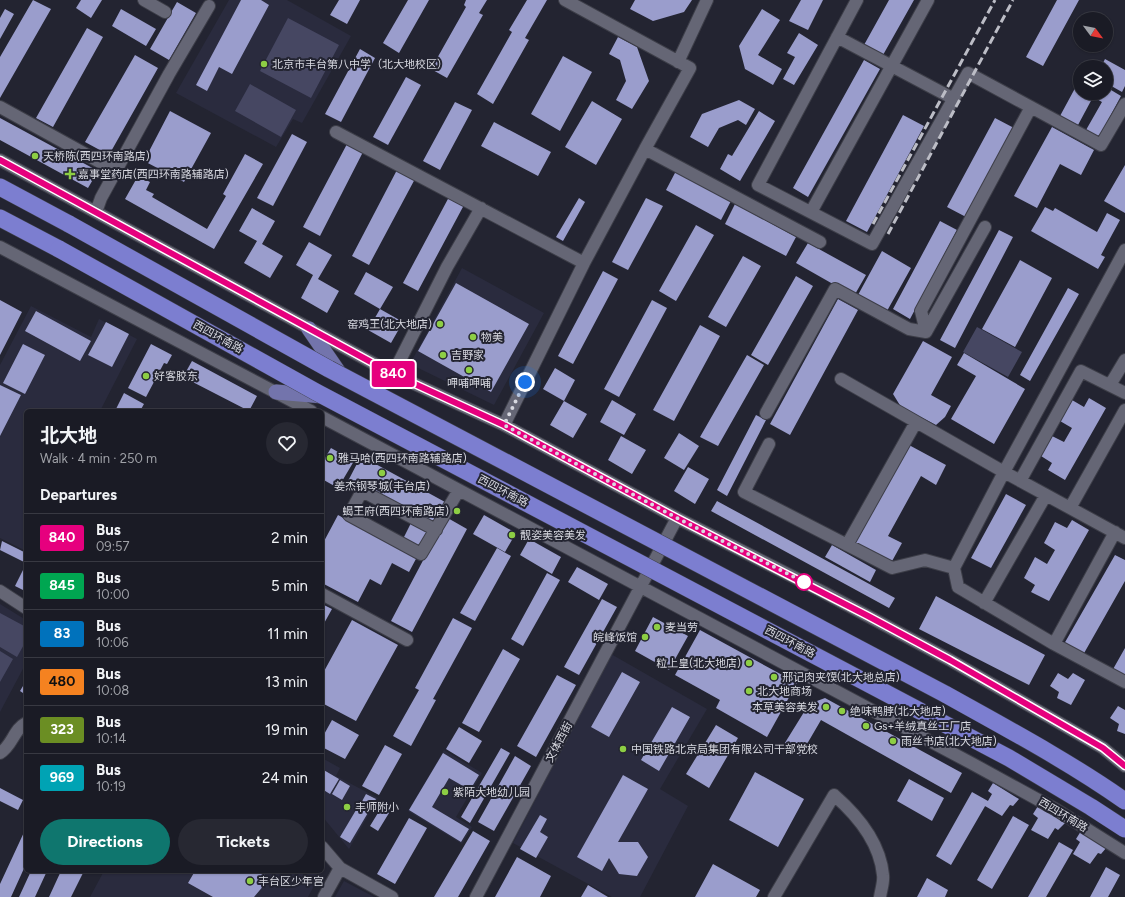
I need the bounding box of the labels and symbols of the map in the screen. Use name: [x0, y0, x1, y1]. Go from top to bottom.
north arrow: [1073, 12, 1113, 52]
place label: 北京市丰台第八中学（北大地校区）: [272, 58, 448, 71]
marker: 北京市丰台第八中学（北大地校区）: [259, 59, 269, 69]
place label: 天桥陈(西四环南路店): [43, 150, 150, 163]
marker: 天桥陈(西四环南路店): [30, 151, 40, 161]
place label: 嘉事堂药店(西四环南路辅路店): [78, 168, 229, 181]
marker: 嘉事堂药店(西四环南路辅路店): [65, 169, 75, 179]
street label: 西四环南路: [191, 318, 245, 356]
place label: 窑鸡王(北大地店): [347, 318, 432, 331]
marker: 窑鸡王(北大地店): [435, 319, 445, 329]
place label: 物美: [481, 331, 503, 344]
marker: 物美: [468, 332, 478, 342]
place label: 吉野家: [451, 349, 484, 362]
marker: 吉野家: [438, 350, 448, 360]
line badge: 840: [370, 361, 416, 387]
marker: 呷哺呷哺: [464, 365, 474, 375]
place label: 好客胶东: [154, 370, 198, 383]
marker: 好客胶东: [141, 371, 151, 381]
your location: [515, 372, 535, 392]
place label: 呷哺呷哺: [447, 377, 491, 390]
place label: 雅马哈(西四环南路辅路店): [338, 452, 467, 465]
marker: 雅马哈(西四环南路辅路店): [325, 453, 335, 463]
marker: 姜杰钢琴城(丰台店): [377, 468, 387, 478]
street label: 西四环南路: [476, 472, 530, 510]
place label: 姜杰钢琴城(丰台店): [334, 480, 430, 493]
place label: 蝎王府(西四环南路店): [342, 505, 449, 518]
marker: 蝎王府(西四环南路店): [452, 506, 462, 516]
place label: 靓姿美容美发: [520, 529, 586, 542]
marker: 靓姿美容美发: [507, 530, 517, 540]
unlabelled marker: [795, 573, 813, 591]
place label: 麦当劳: [665, 621, 698, 634]
marker: 麦当劳: [652, 622, 662, 632]
street label: 西四环南路: [763, 623, 817, 661]
place label: 皖峰饭馆: [593, 631, 637, 644]
marker: 皖峰饭馆: [640, 632, 650, 642]
place label: 粒上皇(北大地店): [656, 657, 741, 670]
marker: 粒上皇(北大地店): [744, 658, 754, 668]
place label: 邢记肉夹馍(北大地总店): [782, 671, 900, 684]
marker: 邢记肉夹馍(北大地总店): [769, 672, 779, 682]
place label: 北大地商场: [757, 685, 812, 698]
marker: 北大地商场: [744, 686, 754, 696]
place label: 本草美容美发: [752, 701, 818, 714]
marker: 本草美容美发: [821, 702, 831, 712]
place label: 绝味鸭脖(北大地店): [850, 705, 946, 718]
marker: 绝味鸭脖(北大地店): [837, 706, 847, 716]
street label: 文体西街: [543, 720, 575, 764]
place label: Gs+羊绒真丝工厂店: [874, 720, 971, 733]
marker: Gs+羊绒真丝工厂店: [861, 721, 871, 731]
place label: 雨丝书店(北大地店): [901, 735, 997, 748]
marker: 雨丝书店(北大地店): [888, 736, 898, 746]
place label: 中国铁路北京局集团有限公司干部党校: [631, 743, 818, 756]
marker: 中国铁路北京局集团有限公司干部党校: [618, 744, 628, 754]
place label: 紫陌大地幼儿园: [453, 786, 530, 799]
marker: 紫陌大地幼儿园: [440, 787, 450, 797]
street label: 西四环南路: [1036, 795, 1090, 835]
place label: 丰师附小: [355, 801, 399, 814]
marker: 丰师附小: [342, 802, 352, 812]
place label: 丰台区少年宫: [258, 875, 324, 888]
marker: 丰台区少年宫: [245, 876, 255, 886]

